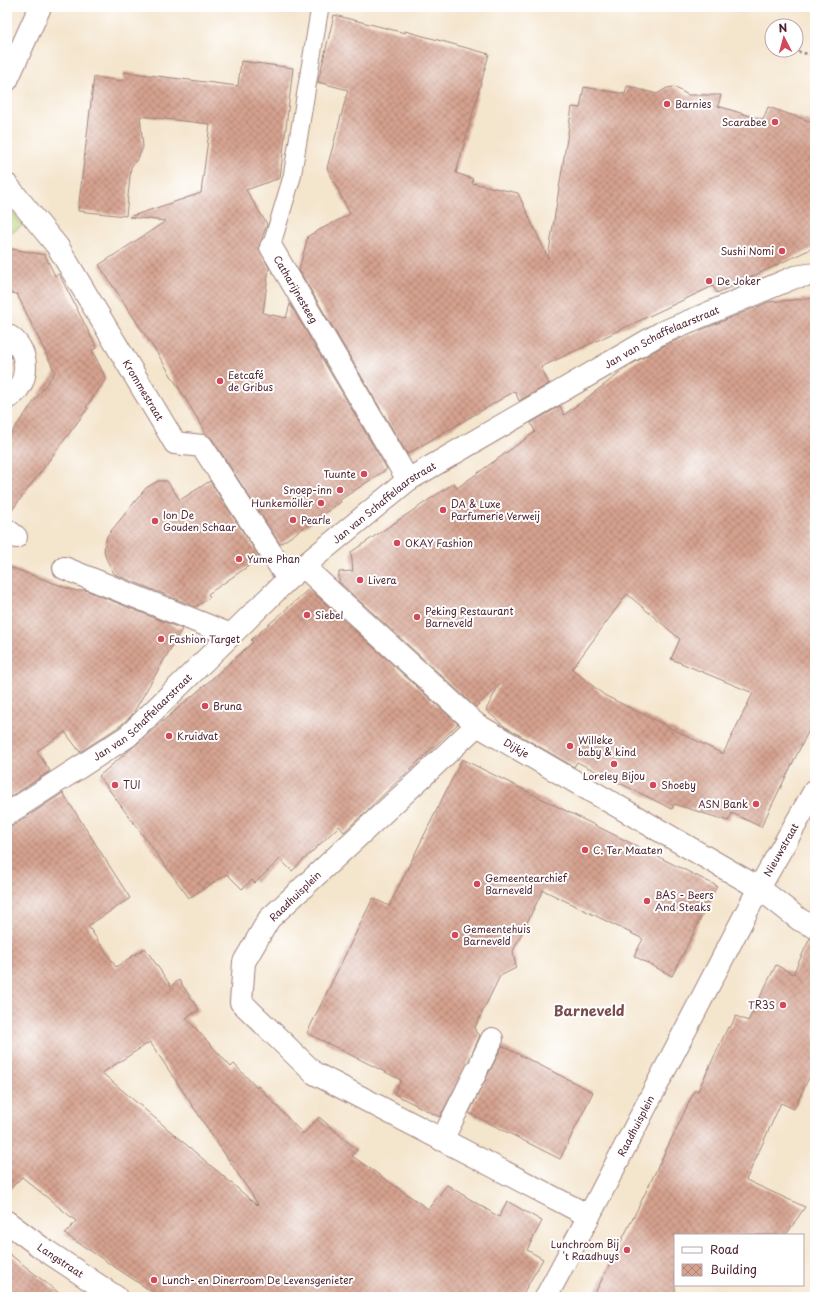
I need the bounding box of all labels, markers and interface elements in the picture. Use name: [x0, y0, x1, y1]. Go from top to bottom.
north arrow: [764, 18, 804, 58]
text: N: [778, 19, 788, 36]
place label: Barnies: [675, 96, 712, 111]
marker: Barnies: [662, 99, 672, 109]
place label: Scarabee: [722, 114, 768, 129]
marker: Scarabee: [770, 117, 780, 127]
place label: Sushi Nomi: [720, 243, 774, 258]
marker: Sushi Nomi: [777, 246, 787, 256]
street label: Catharijnesteeg: [270, 252, 322, 326]
place label: De Joker: [717, 273, 761, 288]
marker: De Joker: [704, 276, 714, 286]
street label: Jan van Schaffelaarstraat: [601, 302, 721, 372]
street label: Krommestraat: [120, 356, 168, 423]
place label: Eetcafé de Gribus: [228, 367, 274, 394]
marker: Eetcafé de Gribus: [215, 376, 225, 386]
street label: Jan van Schaffelaarstraat: [329, 458, 438, 547]
place label: Tuunte: [323, 466, 357, 481]
marker: Tuunte: [359, 469, 369, 479]
place label: Snoep-inn: [283, 482, 332, 497]
marker: Snoep-inn: [335, 485, 345, 495]
place label: Hunkemöller: [251, 495, 313, 510]
place label: DA & Luxe Parfumerie Verweij: [451, 496, 540, 523]
marker: Hunkemöller: [316, 498, 326, 508]
marker: DA & Luxe Parfumerie Verweij: [438, 505, 448, 515]
place label: lon De Gouden Schaar: [163, 507, 236, 534]
place label: Pearle: [301, 512, 331, 527]
marker: Pearle: [288, 515, 298, 525]
marker: lon De Gouden Schaar: [150, 516, 160, 526]
place label: OKAY Fashion: [405, 535, 473, 550]
marker: OKAY Fashion: [392, 538, 402, 548]
place label: Yume Phan: [247, 551, 300, 566]
marker: Yume Phan: [234, 554, 244, 564]
place label: Livera: [368, 572, 398, 587]
marker: Livera: [355, 575, 365, 585]
place label: Peking Restaurant Barneveld: [425, 603, 513, 630]
place label: Siebel: [315, 607, 344, 622]
marker: Siebel: [302, 610, 312, 620]
marker: Peking Restaurant Barneveld: [412, 612, 422, 622]
place label: Fashion Target: [169, 631, 240, 646]
marker: Fashion Target: [156, 634, 166, 644]
street label: Jan van Schaffelaarstraat: [90, 670, 195, 764]
place label: Bruna: [213, 698, 243, 713]
marker: Bruna: [200, 701, 210, 711]
place label: Kruidvat: [177, 728, 218, 743]
marker: Kruidvat: [164, 731, 174, 741]
place label: Willeke baby & kind: [578, 732, 636, 759]
street label: Dijkje: [501, 734, 532, 761]
marker: Willeke baby & kind: [565, 741, 575, 751]
marker: Loreley Bijou: [609, 759, 619, 769]
place label: Loreley Bijou: [583, 768, 645, 783]
place label: TUI: [123, 777, 141, 792]
place label: Shoeby: [661, 777, 696, 792]
marker: TUI: [110, 780, 120, 790]
marker: Shoeby: [648, 780, 658, 790]
place label: ASN Bank: [698, 796, 748, 811]
marker: ASN Bank: [751, 799, 761, 809]
street label: Nieuwstraat: [759, 820, 802, 879]
place label: C. Ter Maaten: [593, 842, 663, 857]
marker: C. Ter Maaten: [580, 845, 590, 855]
street label: Raadhuisplein: [265, 867, 324, 924]
place label: Gemeentearchief Barneveld: [485, 870, 568, 897]
marker: Gemeentearchief Barneveld: [472, 879, 482, 889]
place label: BAS - Beers And Steaks: [655, 887, 714, 914]
marker: BAS - Beers And Steaks: [642, 896, 652, 906]
place label: Gemeentehuis Barneveld: [463, 921, 531, 948]
marker: Gemeentehuis Barneveld: [450, 930, 460, 940]
place label: TR3S: [748, 997, 775, 1012]
district label: Barneveld: [554, 1000, 625, 1021]
marker: TR3S: [778, 1000, 788, 1010]
street label: Raadhuisplein: [613, 1092, 657, 1159]
legend: [674, 1234, 804, 1286]
place label: Lunchroom Bij 't Raadhuys: [551, 1236, 619, 1263]
street label: Langstraat: [35, 1239, 87, 1281]
text: Road: [710, 1240, 739, 1258]
marker: Lunchroom Bij 't Raadhuys: [622, 1245, 632, 1255]
text: Building: [710, 1260, 757, 1278]
place label: Lunch- en Dinerroom De Levensgenieter: [162, 1272, 353, 1287]
marker: Lunch- en Dinerroom De Levensgenieter: [149, 1275, 159, 1285]

